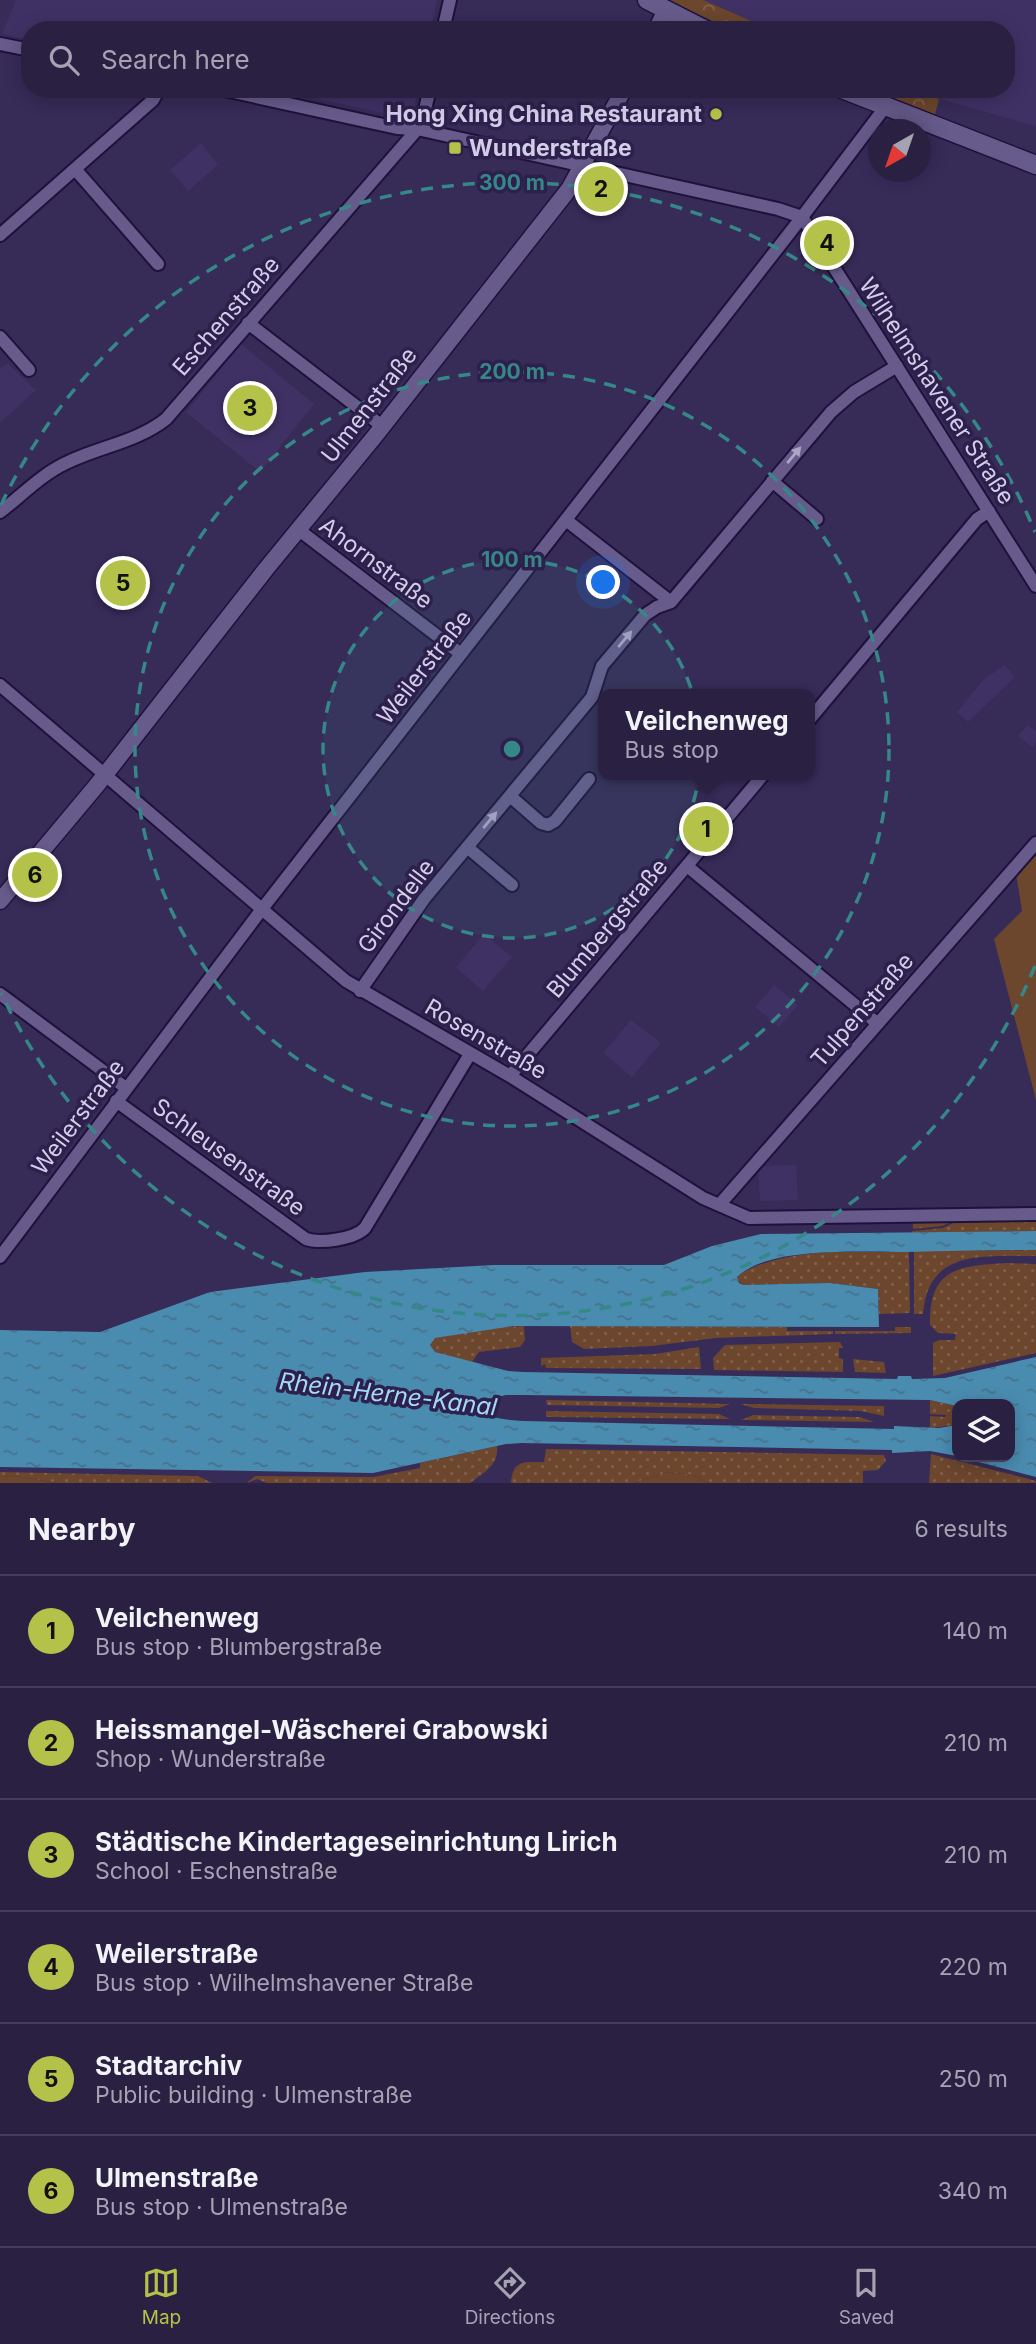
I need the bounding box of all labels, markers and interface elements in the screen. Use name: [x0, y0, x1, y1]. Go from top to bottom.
search box: [21, 21, 1015, 98]
icon: search: [45, 41, 83, 79]
text: Search here: [101, 44, 250, 75]
place label: Hong Xing China Restaurant: [385, 100, 703, 128]
marker: Hong Xing China Restaurant: [708, 106, 724, 122]
north arrow: [868, 119, 931, 182]
place label: Wunderstraße: [469, 134, 632, 162]
marker: Wunderstraße: [447, 140, 463, 156]
pin: 2: [578, 163, 624, 215]
text: 300 m: [479, 170, 545, 195]
pin: 4: [804, 217, 850, 269]
street label: Eschenstraße: [167, 251, 285, 381]
street label: Wilhelmshavener Straße: [853, 273, 1021, 509]
street label: Ulmenstraße: [315, 342, 423, 468]
text: 200 m: [479, 359, 545, 384]
pin: 3: [227, 382, 273, 434]
one-way arrow: [786, 447, 801, 464]
street label: Ahornstraße: [314, 511, 438, 615]
text: 100 m: [481, 547, 543, 572]
pin: 5: [100, 557, 146, 609]
your location: [586, 565, 620, 599]
street label: Weilerstraße: [371, 604, 477, 730]
one-way arrow: [617, 630, 633, 648]
popup: [598, 689, 815, 780]
text: Veilchenweg: [624, 705, 789, 736]
text: Bus stop: [624, 736, 719, 764]
centre of rings: [500, 737, 524, 761]
pin: 1: [683, 803, 729, 855]
one-way arrow: [482, 811, 497, 828]
pin: 6: [12, 849, 58, 901]
street label: Girondelle: [352, 853, 440, 959]
street label: Blumbergstraße: [541, 853, 673, 1003]
street label: Tulpenstraße: [805, 947, 919, 1073]
street label: Rosenstraße: [420, 993, 552, 1085]
street label: Weilerstraße: [26, 1054, 130, 1180]
street label: Schleusenstraße: [147, 1092, 311, 1222]
water label: Rhein-Herne-Kanal: [277, 1366, 499, 1422]
map controls: [952, 1399, 1015, 1462]
button: layers: [952, 1399, 1015, 1462]
text: Nearby: [28, 1511, 136, 1547]
text: 6 results: [914, 1515, 1008, 1543]
text: Veilchenweg: [95, 1602, 259, 1633]
text: 1: [46, 1617, 56, 1645]
text: 140 m: [943, 1617, 1008, 1645]
text: Bus stop · Blumbergstraße: [95, 1633, 382, 1661]
text: Heissmangel-Wäscherei Grabowski: [95, 1714, 548, 1745]
text: 2: [44, 1729, 58, 1757]
text: 210 m: [943, 1729, 1008, 1757]
text: Shop · Wunderstraße: [95, 1745, 326, 1773]
text: Städtische Kindertageseinrichtung Lirich: [95, 1826, 618, 1857]
text: 3: [44, 1841, 58, 1869]
text: 210 m: [943, 1841, 1008, 1869]
text: School · Eschenstraße: [95, 1857, 338, 1885]
text: Weilerstraße: [95, 1938, 258, 1969]
text: 4: [43, 1953, 59, 1981]
text: 220 m: [939, 1953, 1008, 1981]
text: Bus stop · Wilhelmshavener Straße: [95, 1969, 473, 1997]
text: Stadtarchiv: [95, 2050, 242, 2081]
text: 5: [44, 2065, 58, 2093]
text: 250 m: [939, 2065, 1008, 2093]
text: Public building · Ulmenstraße: [95, 2081, 413, 2109]
text: Ulmenstraße: [95, 2162, 258, 2193]
text: 6: [44, 2177, 58, 2205]
text: 340 m: [938, 2177, 1008, 2205]
text: Bus stop · Ulmenstraße: [95, 2193, 348, 2221]
tab: Map: [142, 2264, 181, 2329]
tab: Directions: [465, 2264, 555, 2329]
tab: Saved: [839, 2264, 894, 2329]

